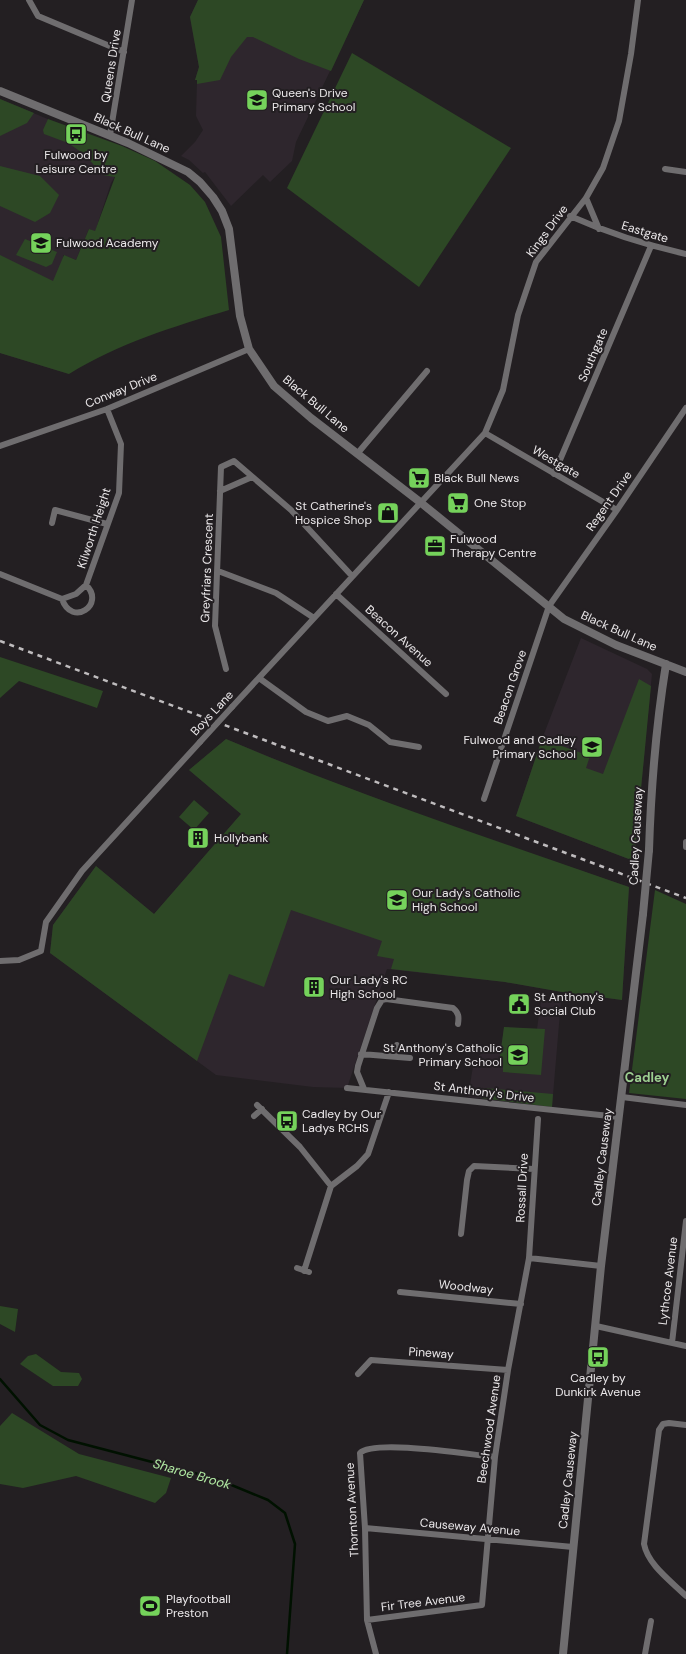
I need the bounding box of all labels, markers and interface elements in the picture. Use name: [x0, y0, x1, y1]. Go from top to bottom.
street label: Queens Drive: [97, 28, 125, 104]
place label: Queen's Drive Primary School: [272, 85, 355, 115]
school or university icon: Queen's Drive Primary School: [244, 87, 270, 113]
street label: Black Bull Lane: [91, 109, 173, 157]
bus stop icon: Fulwood by Leisure Centre: [63, 121, 89, 147]
place label: Fulwood by Leisure Centre: [36, 147, 117, 177]
street label: Kings Drive: [523, 201, 572, 260]
street label: Eastgate: [620, 217, 671, 247]
school or university icon: Fulwood Academy: [28, 230, 54, 256]
place label: Fulwood Academy: [56, 235, 159, 251]
street label: Southgate: [575, 325, 612, 384]
street label: Conway Drive: [83, 368, 159, 412]
street label: Black Bull Lane: [280, 372, 353, 437]
street label: Westgate: [529, 442, 583, 482]
supermarket icon: Black Bull News: [406, 465, 432, 491]
street label: Regent Drive: [582, 468, 636, 534]
place label: Black Bull News: [434, 470, 519, 486]
street label: Kilworth Height: [73, 485, 115, 570]
supermarket icon: One Stop: [445, 490, 471, 516]
place label: One Stop: [474, 495, 526, 511]
place label: St Catherine's Hospice Shop: [295, 498, 372, 528]
shop icon: St Catherine's Hospice Shop: [375, 500, 401, 526]
street label: Greyfriars Crescent: [197, 513, 217, 623]
place label: Fulwood Therapy Centre: [450, 531, 537, 561]
office icon: Fulwood Therapy Centre: [422, 533, 448, 559]
street label: Beacon Avenue: [362, 601, 436, 671]
street label: Black Bull Lane: [578, 607, 660, 655]
street label: Beacon Grove: [490, 648, 530, 726]
street label: Boys Lane: [187, 687, 237, 739]
place label: Fulwood and Cadley Primary School: [463, 732, 576, 762]
school or university icon: Fulwood and Cadley Primary School: [579, 734, 605, 760]
street label: Cadley Causeway: [625, 786, 647, 886]
building icon: Hollybank: [185, 825, 211, 851]
place label: Hollybank: [214, 830, 268, 846]
place label: Our Lady's Catholic High School: [412, 885, 520, 915]
school or university icon: Our Lady's Catholic High School: [384, 887, 410, 913]
place label: Our Lady's RC High School: [330, 972, 408, 1002]
building icon: Our Lady's RC High School: [301, 974, 327, 1000]
place label: St Anthony's Social Club: [534, 989, 604, 1019]
public building icon: St Anthony's Social Club: [506, 991, 532, 1017]
place label: St Anthony's Catholic Primary School: [383, 1040, 502, 1070]
school or university icon: St Anthony's Catholic Primary School: [505, 1042, 531, 1068]
district label: Cadley: [625, 1069, 669, 1086]
street label: St Anthony's Drive: [433, 1078, 535, 1106]
place label: Cadley by Our Ladys RCHS: [302, 1106, 382, 1136]
street label: Cadley Causeway: [588, 1107, 616, 1207]
bus stop icon: Cadley by Our Ladys RCHS: [274, 1108, 300, 1134]
street label: Rossall Drive: [512, 1153, 532, 1223]
street label: Lythcoe Avenue: [655, 1236, 681, 1326]
street label: Woodway: [438, 1276, 494, 1298]
street label: Pineway: [408, 1343, 454, 1363]
bus stop icon: Cadley by Dunkirk Avenue: [585, 1344, 611, 1370]
place label: Cadley by Dunkirk Avenue: [555, 1370, 641, 1400]
street label: Beechwood Avenue: [473, 1374, 505, 1484]
street label: Cadley Causeway: [555, 1430, 581, 1530]
water label: Sharoe Brook: [151, 1455, 233, 1493]
street label: Thornton Avenue: [342, 1462, 362, 1558]
street label: Causeway Avenue: [419, 1515, 521, 1539]
street label: Fir Tree Avenue: [380, 1589, 466, 1615]
place label: Playfootball Preston: [166, 1591, 231, 1621]
sports icon: Playfootball Preston: [137, 1593, 163, 1619]

